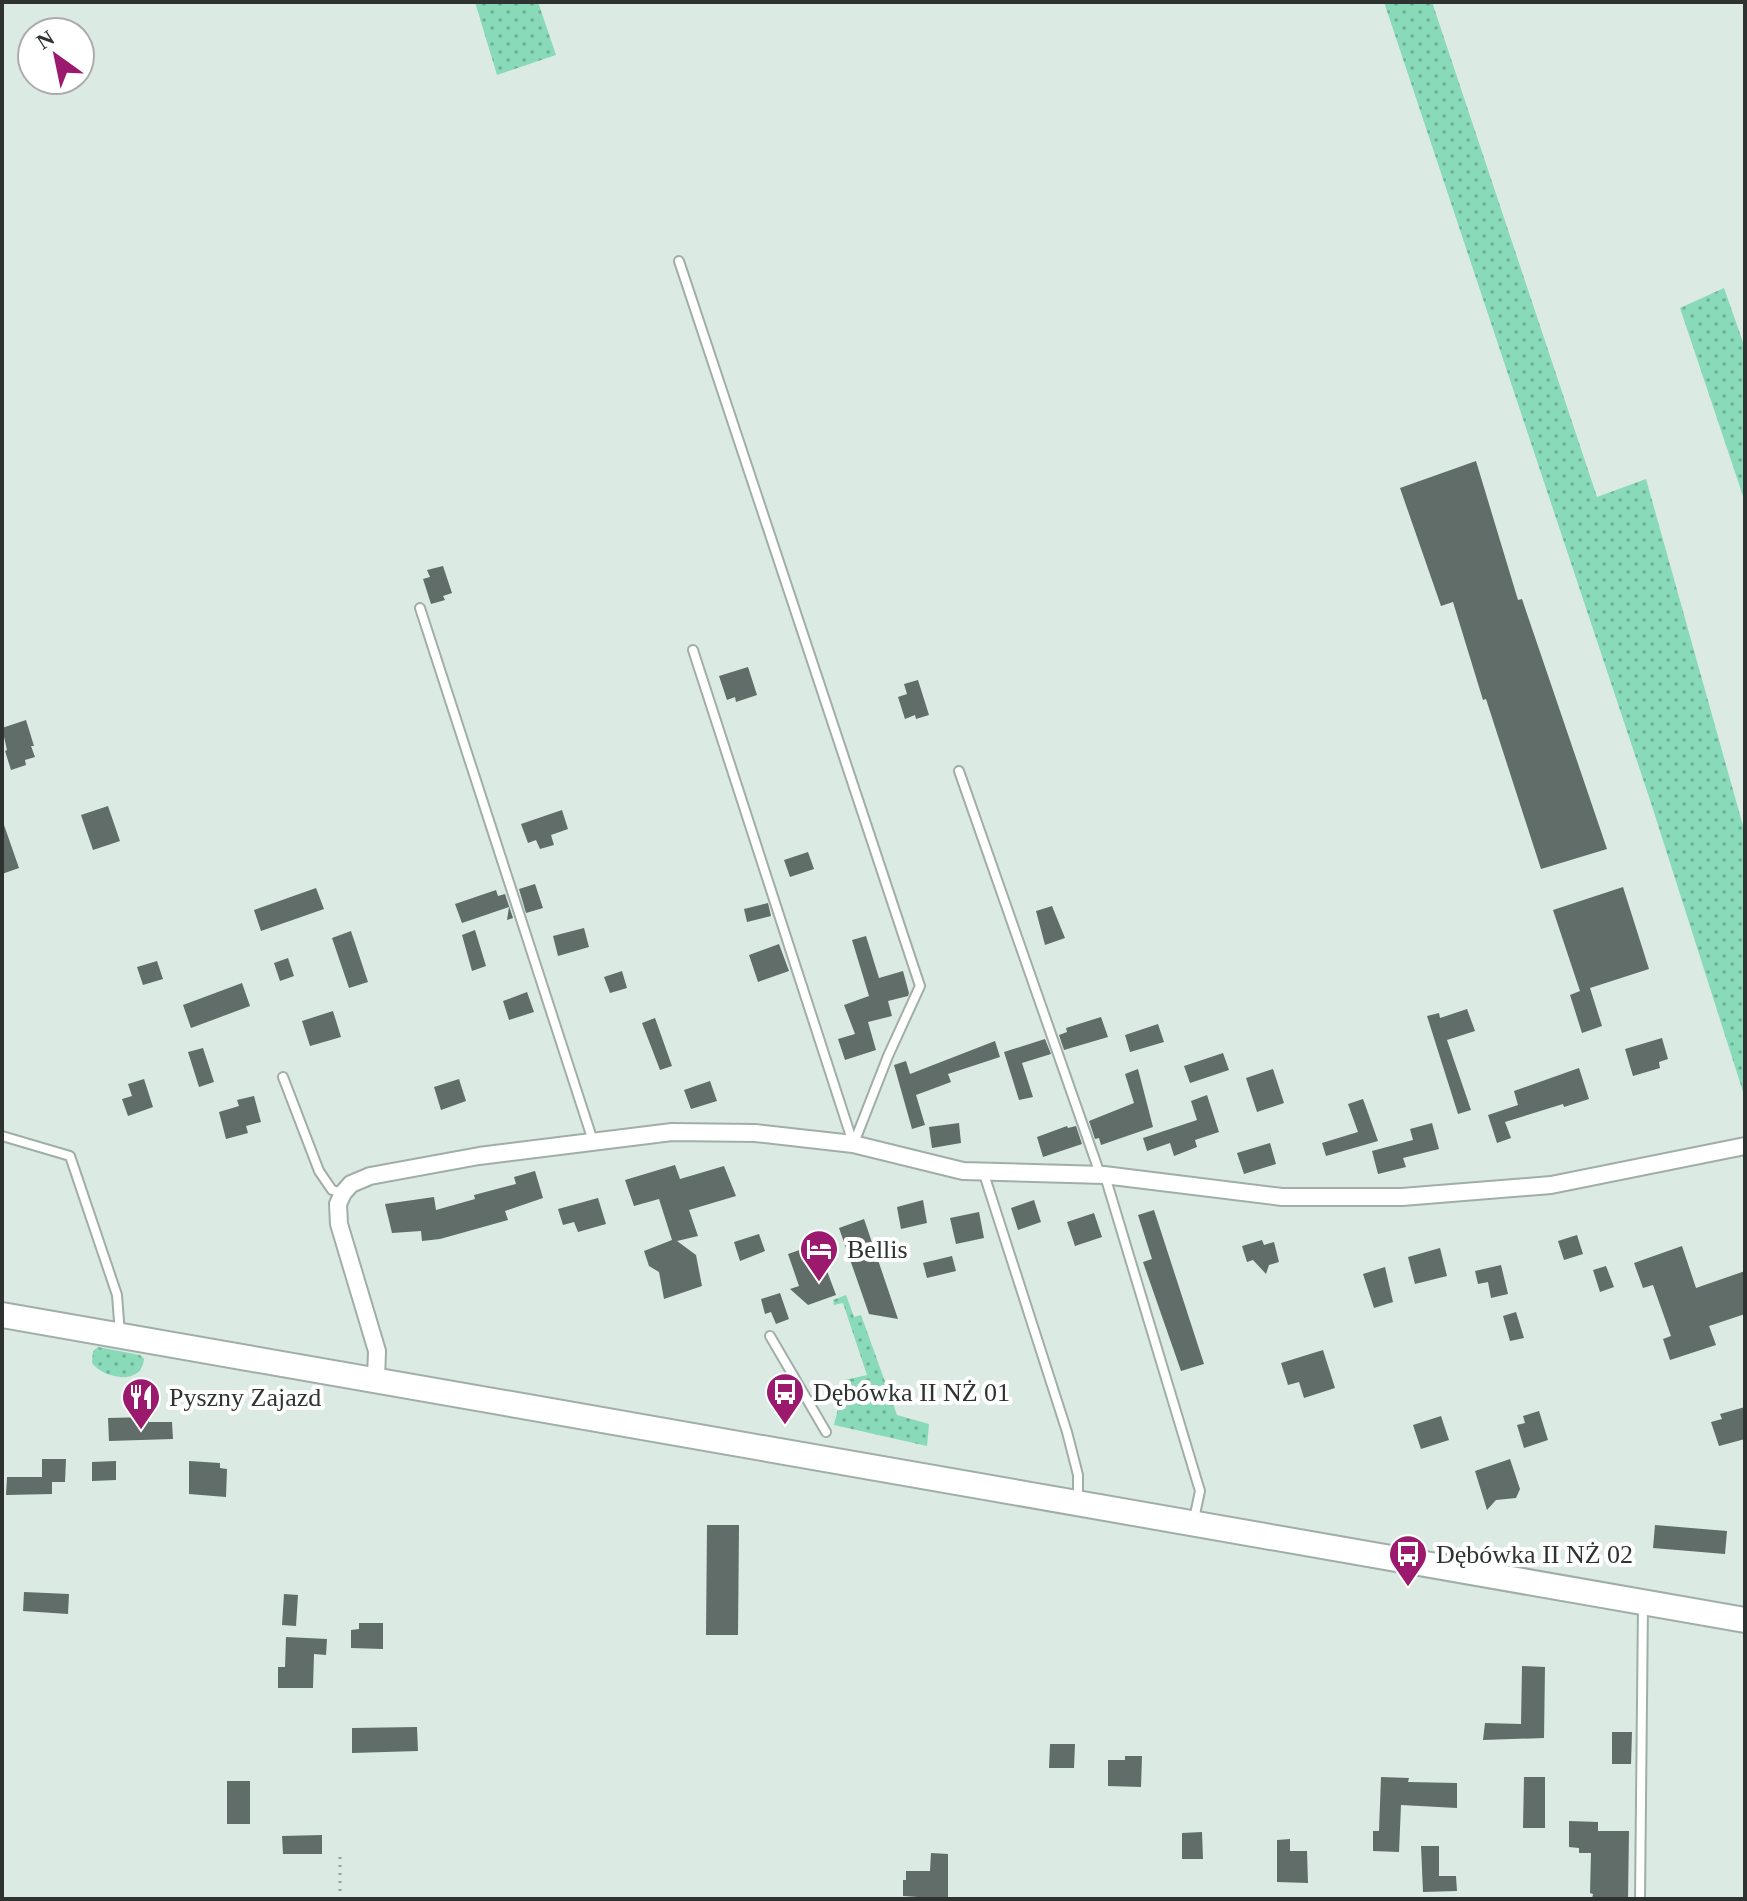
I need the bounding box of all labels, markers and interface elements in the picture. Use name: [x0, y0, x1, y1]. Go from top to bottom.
north arrow: [16, 16, 96, 96]
text: N: [32, 25, 59, 54]
hotel icon: Bellis: [798, 1228, 840, 1283]
place label: Bellis: [847, 1235, 908, 1264]
bus stop icon: Dębówka II NŻ 01: [764, 1371, 806, 1426]
restaurant icon: Pyszny Zajazd: [120, 1376, 162, 1431]
place label: Dębówka II NŻ 01: [813, 1378, 1010, 1407]
place label: Pyszny Zajazd: [169, 1383, 321, 1412]
bus stop icon: Dębówka II NŻ 02: [1387, 1533, 1429, 1588]
place label: Dębówka II NŻ 02: [1436, 1540, 1633, 1569]

